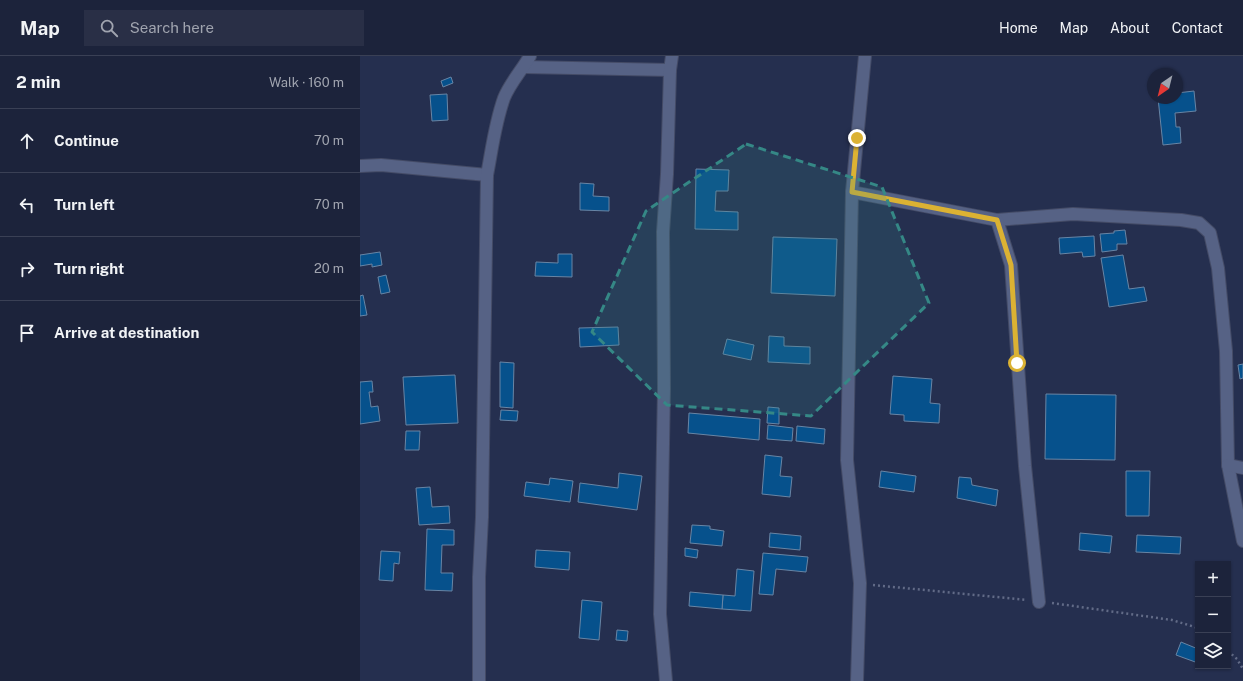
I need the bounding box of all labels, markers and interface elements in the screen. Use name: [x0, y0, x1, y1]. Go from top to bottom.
search box: [84, 10, 364, 46]
text: Map: [20, 17, 60, 39]
icon: search: [98, 17, 120, 39]
text: Search here: [130, 19, 214, 36]
text: Home: [999, 20, 1038, 36]
text: Map: [1060, 20, 1088, 36]
text: About: [1110, 20, 1150, 36]
text: Contact: [1172, 20, 1223, 36]
north arrow: [1147, 68, 1183, 104]
text: 2 min: [16, 72, 61, 92]
text: Walk · 160 m: [269, 75, 344, 90]
route end: [848, 129, 866, 147]
icon: ahead: [16, 130, 38, 152]
text: Continue: [54, 132, 119, 149]
text: 70 m: [314, 133, 344, 148]
icon: left: [16, 194, 38, 216]
text: Turn left: [54, 196, 115, 213]
text: 70 m: [314, 197, 344, 212]
icon: right: [16, 258, 38, 280]
text: Turn right: [54, 260, 124, 277]
text: 20 m: [314, 261, 344, 276]
icon: arrive: [16, 322, 38, 344]
text: Arrive at destination: [54, 324, 199, 341]
route start: [1008, 354, 1026, 372]
map controls: [1195, 561, 1231, 669]
button: +: [1195, 561, 1231, 597]
button: −: [1195, 597, 1231, 633]
button: layers: [1195, 633, 1231, 669]

